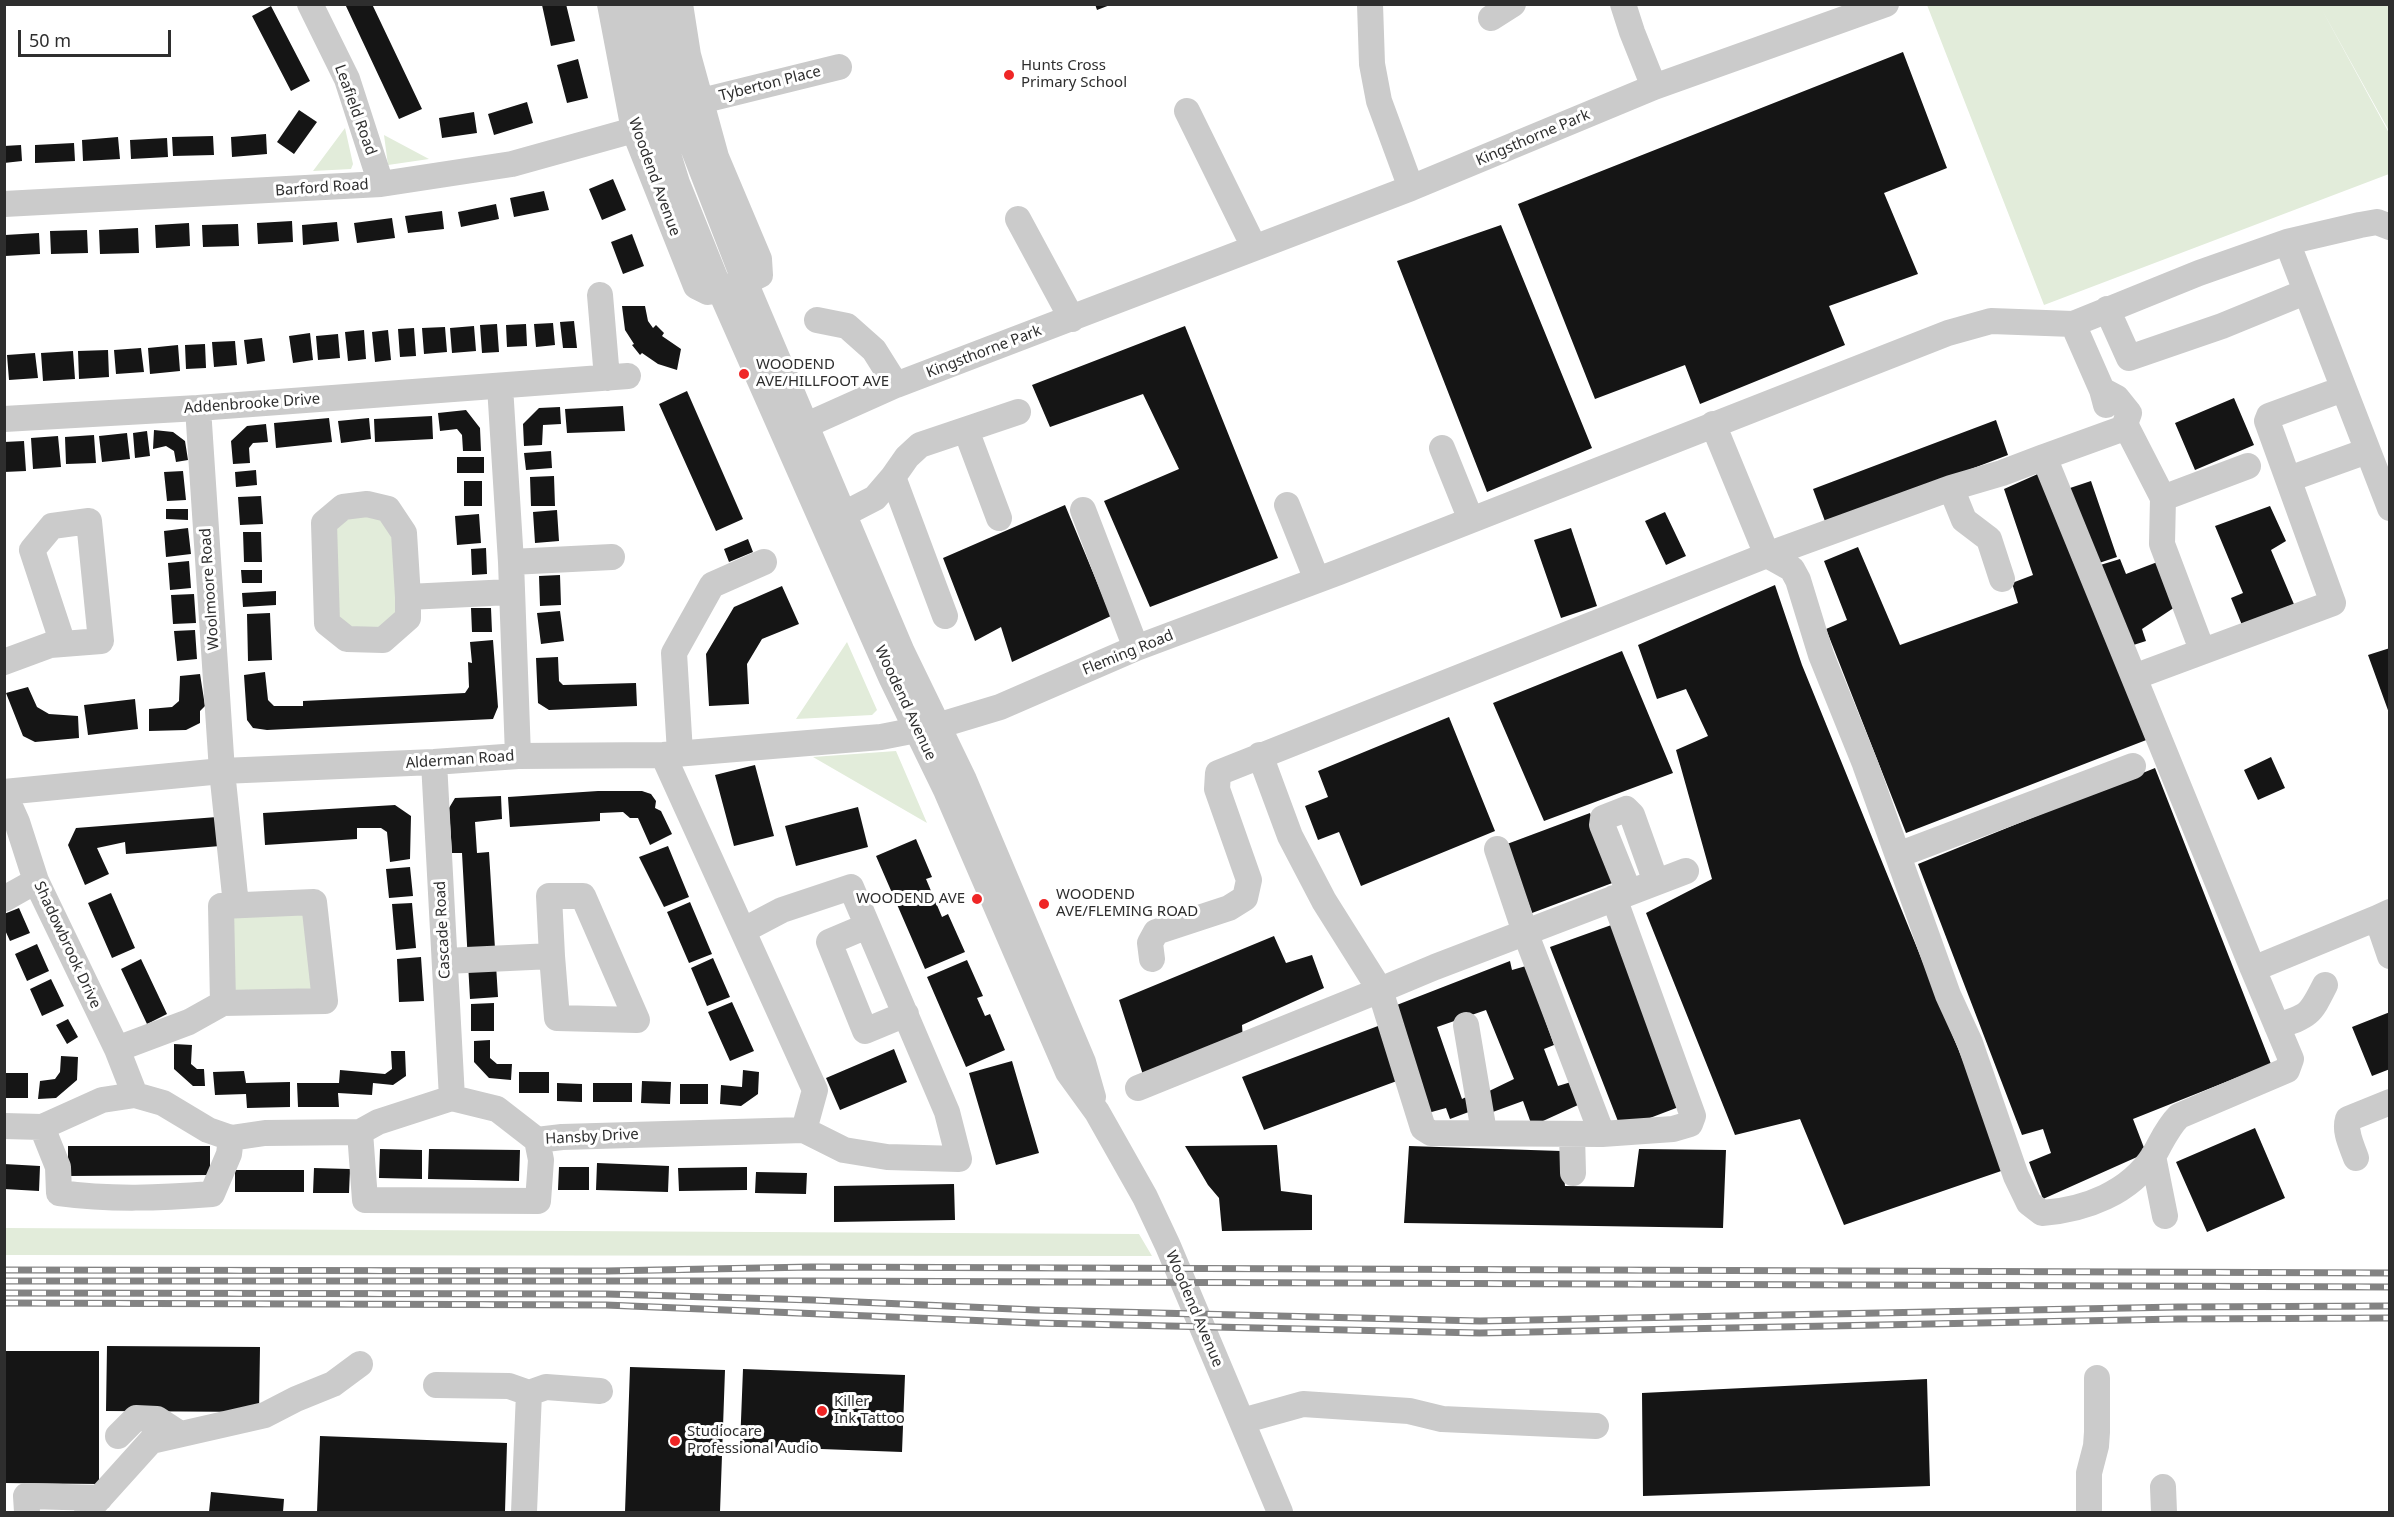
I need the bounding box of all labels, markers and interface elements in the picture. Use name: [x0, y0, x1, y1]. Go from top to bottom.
scale bar: [21, 18, 174, 56]
text: 50 m: [29, 28, 71, 52]
place label: Hunts Cross Primary School: [1021, 57, 1127, 92]
street label: Leafield Road: [330, 62, 380, 158]
street label: Tyberton Place: [717, 63, 823, 105]
marker: Hunts Cross Primary School: [1002, 68, 1016, 82]
street label: Kingsthorne Park: [1473, 106, 1593, 170]
street label: Woodend Avenue: [624, 115, 684, 239]
street label: Barford Road: [275, 176, 369, 200]
street label: Kingsthorne Park: [924, 322, 1044, 382]
place label: WOODEND AVE/HILLFOOT AVE: [756, 356, 889, 391]
marker: WOODEND AVE/HILLFOOT AVE: [737, 367, 751, 381]
street label: Addenbrooke Drive: [183, 390, 321, 418]
street label: Woolmoore Road: [197, 527, 223, 651]
street label: Fleming Road: [1080, 627, 1176, 679]
street label: Woodend Avenue: [871, 643, 939, 763]
street label: Alderman Road: [405, 747, 515, 773]
street label: Shadowbrook Drive: [30, 879, 104, 1011]
street label: Cascade Road: [431, 880, 455, 980]
place label: WOODEND AVE/FLEMING ROAD: [1056, 886, 1198, 921]
place label: WOODEND AVE: [856, 890, 965, 908]
marker: WOODEND AVE: [970, 892, 984, 906]
marker: WOODEND AVE/FLEMING ROAD: [1037, 897, 1051, 911]
street label: Hansby Drive: [545, 1126, 639, 1148]
street label: Woodend Avenue: [1161, 1248, 1227, 1370]
place label: Killer Ink Tattoo: [834, 1393, 905, 1428]
marker: Killer Ink Tattoo: [815, 1404, 829, 1418]
place label: Studiocare Professional Audio: [687, 1423, 818, 1458]
marker: Studiocare Professional Audio: [668, 1434, 682, 1448]

